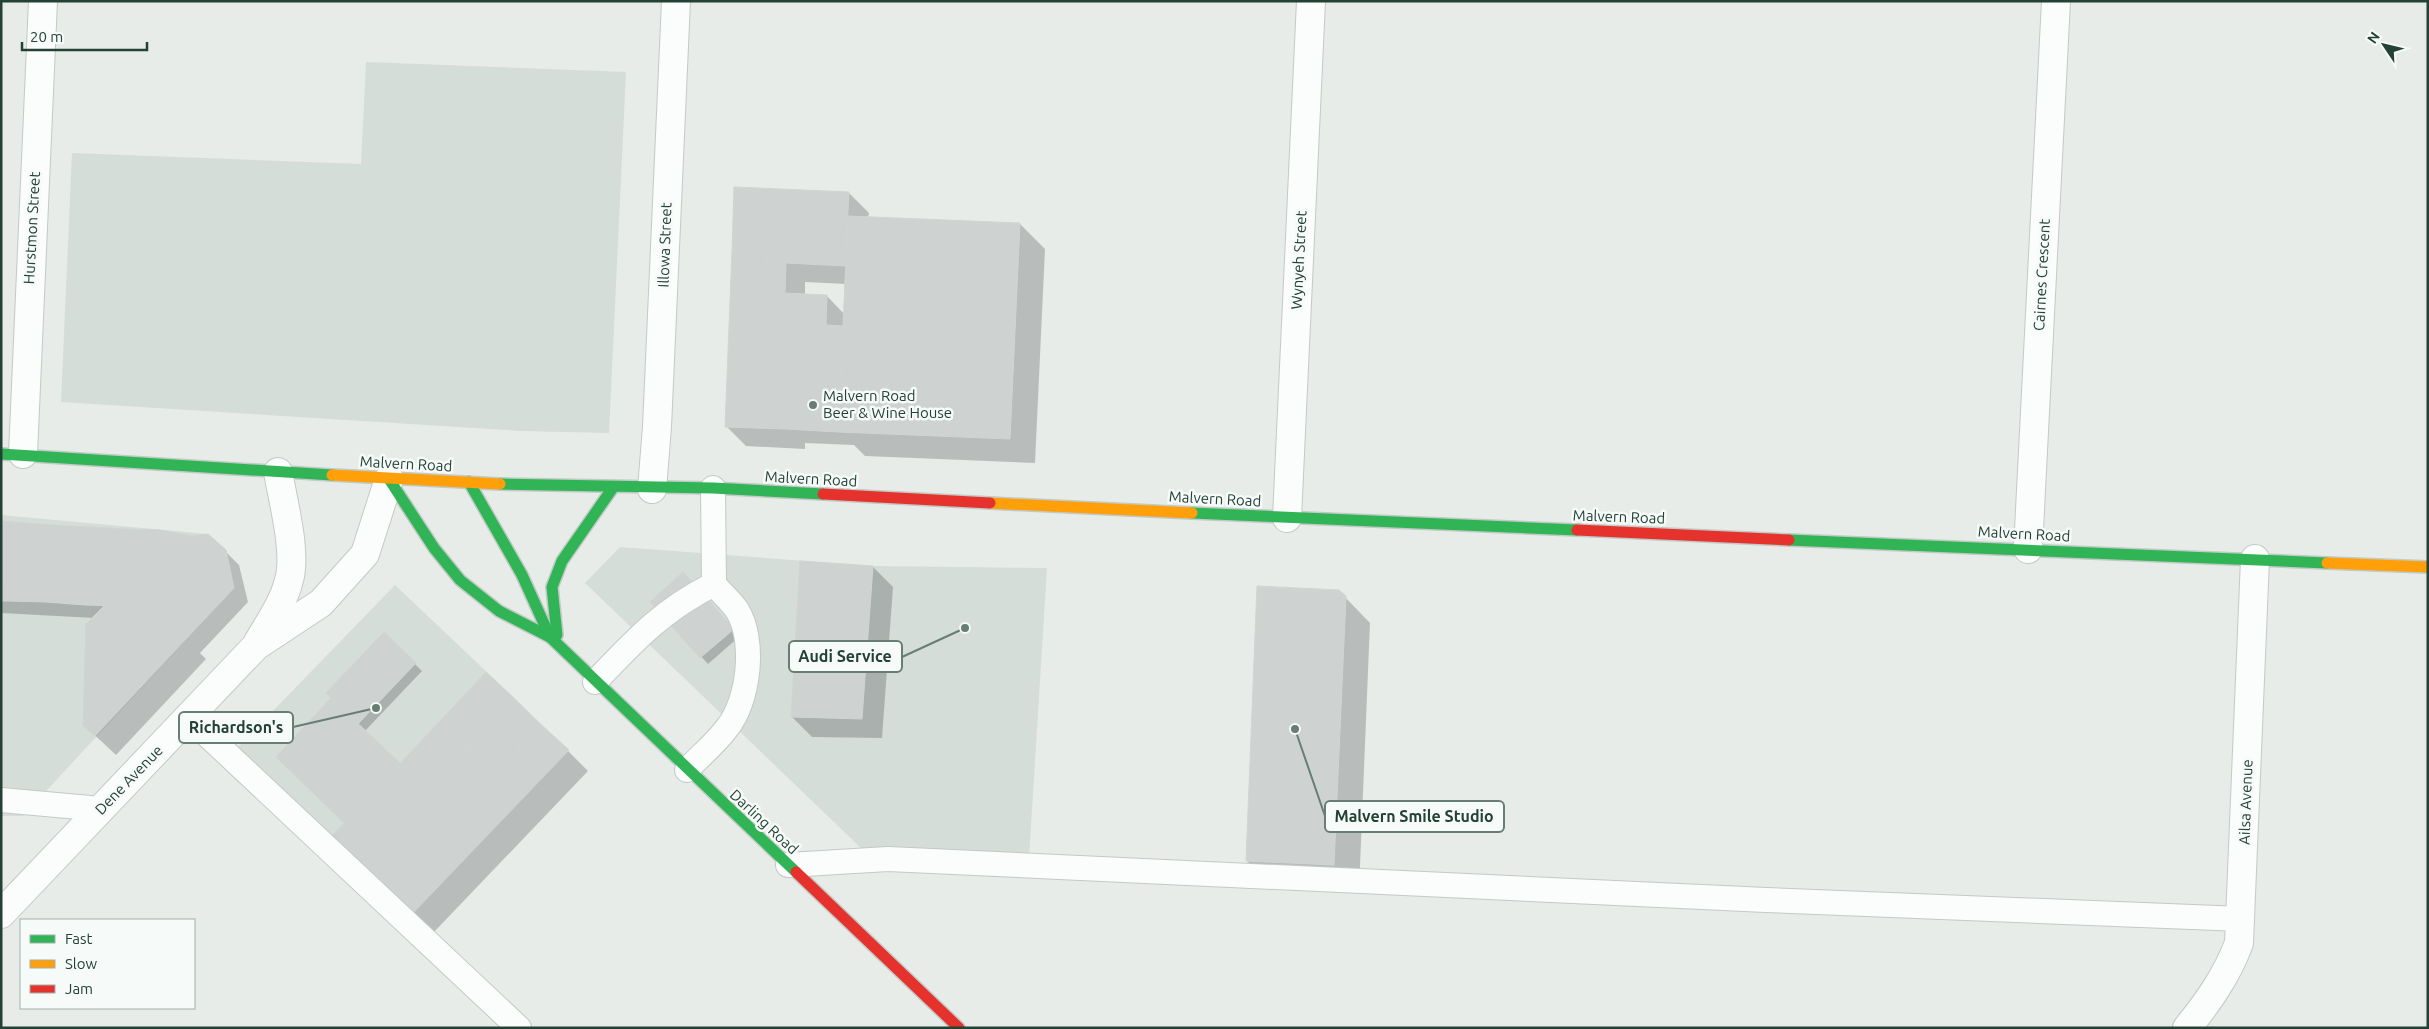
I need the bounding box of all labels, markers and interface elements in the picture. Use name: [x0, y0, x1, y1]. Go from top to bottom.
scale bar: [22, 20, 148, 52]
north arrow: [2359, 20, 2409, 70]
text: 20 m: [30, 28, 63, 45]
text: N: [2364, 29, 2383, 46]
street label: Hurstmon Street: [20, 171, 43, 285]
street label: Illowa Street: [655, 202, 674, 288]
street label: Wynyeh Street: [1287, 210, 1310, 310]
street label: Cairnes Crescent: [2030, 218, 2053, 332]
place label: Malvern Road Beer & Wine House: [823, 387, 952, 421]
marker: Malvern Road Beer & Wine House: [807, 399, 819, 411]
street label: Malvern Road: [359, 453, 453, 474]
street label: Malvern Road: [764, 468, 858, 489]
street label: Malvern Road: [1168, 488, 1262, 509]
street label: Malvern Road: [1572, 506, 1666, 527]
street label: Malvern Road: [1977, 523, 2071, 544]
callout: Audi Service: [789, 641, 902, 672]
text: Audi Service: [798, 647, 892, 665]
callout: Richardson's: [179, 712, 293, 743]
text: Richardson's: [189, 718, 283, 736]
street label: Dene Avenue: [91, 741, 166, 818]
street label: Ailsa Avenue: [2236, 759, 2255, 845]
street label: Darling Road: [727, 786, 802, 857]
callout: Malvern Smile Studio: [1325, 801, 1504, 832]
text: Malvern Smile Studio: [1334, 807, 1494, 825]
legend: [20, 919, 195, 1009]
text: Fast: [65, 930, 93, 947]
text: Slow: [65, 955, 98, 972]
text: Jam: [65, 980, 93, 997]

